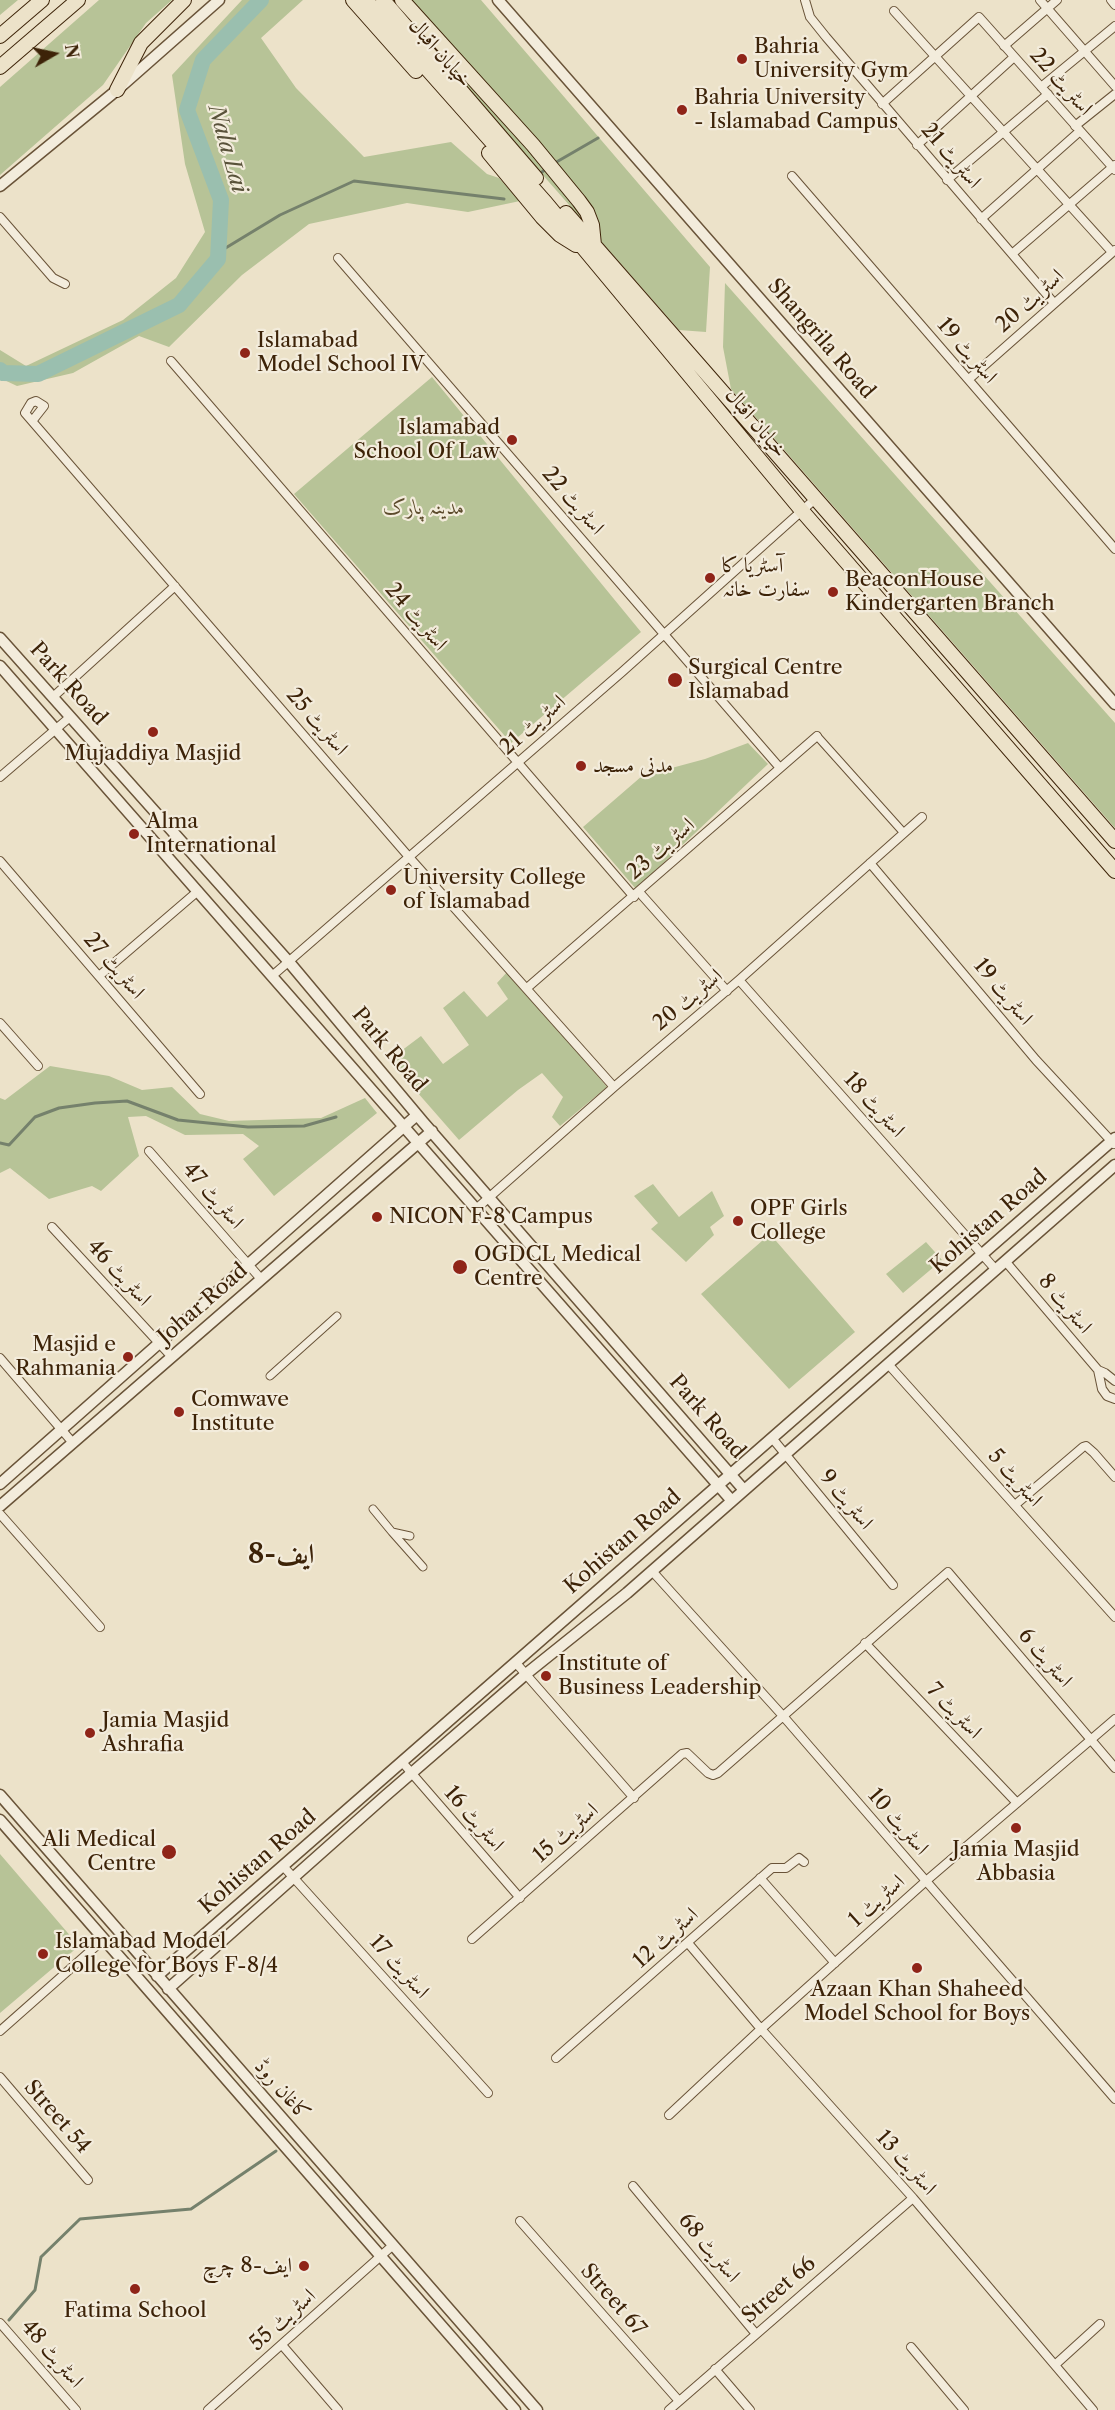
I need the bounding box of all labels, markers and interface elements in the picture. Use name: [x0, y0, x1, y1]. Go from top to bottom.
street label: خیابان اقبال: [403, 13, 477, 93]
north arrow: [24, 24, 84, 84]
place label: Bahria University Gym: [754, 34, 909, 84]
text: N: [61, 43, 83, 60]
street label: اسٹریٹ 22: [1024, 43, 1098, 121]
marker: Bahria University Gym: [735, 52, 749, 66]
place label: Bahria University - Islamabad Campus: [694, 85, 898, 135]
water label: Nala Lai: [202, 102, 252, 196]
marker: Bahria University - Islamabad Campus: [675, 103, 689, 117]
street label: اسٹریٹ 21: [916, 118, 986, 194]
street label: اسٹریٹ 20: [991, 264, 1069, 338]
street label: Shangrila Road: [762, 274, 880, 404]
street label: اسٹریٹ 19: [932, 313, 1002, 389]
place label: Islamabad Model School IV: [257, 328, 424, 378]
marker: Islamabad Model School IV: [238, 346, 252, 360]
street label: خیابان اقبال: [720, 383, 792, 463]
place label: Islamabad School Of Law: [353, 415, 500, 465]
marker: Islamabad School Of Law: [505, 433, 519, 447]
street label: اسٹریٹ 22: [537, 462, 609, 540]
park label: مدینہ پارک: [383, 495, 465, 521]
place label: آسٹریا کا سفارت خانہ: [722, 553, 810, 603]
place label: BeaconHouse Kindergarten Branch: [845, 567, 1055, 617]
marker: آسٹریا کا سفارت خانہ: [703, 571, 717, 585]
street label: اسٹریٹ 24: [380, 578, 452, 656]
marker: BeaconHouse Kindergarten Branch: [826, 585, 840, 599]
street label: Park Road: [24, 637, 112, 731]
place label: Surgical Centre Islamabad: [688, 655, 843, 705]
marker: Surgical Centre Islamabad: [666, 671, 684, 689]
street label: اسٹریٹ 25: [281, 683, 353, 761]
street label: اسٹریٹ 21: [495, 690, 571, 760]
marker: Mujaddiya Masjid: [146, 725, 160, 739]
place label: Mujaddiya Masjid: [65, 741, 241, 767]
place label: مدنی مسجد: [593, 753, 673, 779]
marker: مدنی مسجد: [574, 759, 588, 773]
place label: Alma International: [146, 809, 276, 859]
street label: اسٹریٹ 23: [622, 813, 700, 885]
marker: Alma International: [127, 827, 141, 841]
place label: University College of Islamabad: [403, 865, 586, 915]
marker: University College of Islamabad: [384, 883, 398, 897]
street label: اسٹریٹ 27: [78, 927, 150, 1005]
street label: اسٹریٹ 19: [968, 954, 1038, 1030]
street label: اسٹریٹ 20: [648, 964, 728, 1036]
street label: Park Road: [346, 1002, 432, 1098]
street label: اسٹریٹ 18: [838, 1067, 910, 1143]
street label: اسٹریٹ 47: [177, 1157, 249, 1235]
street label: Kohistan Road: [926, 1165, 1052, 1279]
place label: OPF Girls College: [750, 1196, 848, 1246]
place label: NICON F-8 Campus: [389, 1204, 593, 1230]
marker: NICON F-8 Campus: [370, 1210, 384, 1224]
marker: OPF Girls College: [731, 1214, 745, 1228]
street label: اسٹریٹ 46: [82, 1234, 156, 1312]
place label: OGDCL Medical Centre: [474, 1242, 641, 1292]
street label: Johar Road: [153, 1258, 253, 1350]
marker: OGDCL Medical Centre: [451, 1258, 469, 1276]
street label: اسٹریٹ 8: [1033, 1269, 1097, 1339]
place label: Masjid e Rahmania: [15, 1332, 116, 1382]
marker: Masjid e Rahmania: [121, 1350, 135, 1364]
street label: Park Road: [664, 1370, 750, 1464]
place label: Comwave Institute: [191, 1387, 289, 1437]
marker: Comwave Institute: [172, 1405, 186, 1419]
street label: اسٹریٹ 5: [982, 1444, 1048, 1512]
street label: اسٹریٹ 9: [814, 1465, 878, 1535]
street label: Kohistan Road: [560, 1485, 686, 1599]
district label: ایف-8: [248, 1539, 314, 1571]
street label: اسٹریٹ 6: [1013, 1623, 1077, 1693]
place label: Institute of Business Leadership: [558, 1651, 762, 1701]
marker: Institute of Business Leadership: [539, 1669, 553, 1683]
street label: اسٹریٹ 7: [921, 1678, 987, 1744]
place label: Jamia Masjid Ashrafia: [102, 1708, 229, 1758]
marker: Jamia Masjid Ashrafia: [83, 1726, 97, 1740]
street label: اسٹریٹ 16: [439, 1781, 509, 1857]
street label: اسٹریٹ 10: [862, 1784, 934, 1860]
street label: اسٹریٹ 15: [528, 1798, 604, 1868]
street label: Kohistan Road: [195, 1805, 321, 1919]
marker: Jamia Masjid Abbasia: [1009, 1821, 1023, 1835]
place label: Ali Medical Centre: [42, 1827, 156, 1877]
place label: Jamia Masjid Abbasia: [952, 1837, 1080, 1887]
marker: Ali Medical Centre: [160, 1843, 178, 1861]
street label: اسٹریٹ 1: [844, 1869, 910, 1933]
street label: اسٹریٹ 12: [628, 1902, 704, 1974]
place label: Islamabad Model College for Boys F-8/4: [55, 1929, 278, 1979]
street label: اسٹریٹ 17: [364, 1930, 434, 2004]
marker: Islamabad Model College for Boys F-8/4: [36, 1947, 50, 1961]
marker: Azaan Khan Shaheed Model School for Boys: [910, 1961, 924, 1975]
place label: Azaan Khan Shaheed Model School for Boys: [804, 1977, 1030, 2027]
street label: کاغان روڈ: [249, 2054, 315, 2126]
street label: Street 54: [18, 2075, 96, 2159]
street label: اسٹریٹ 13: [870, 2126, 942, 2200]
street label: اسٹریٹ 68: [673, 2208, 745, 2288]
street label: Street 66: [737, 2251, 821, 2329]
place label: ایف-8 چرچ: [202, 2253, 292, 2279]
marker: ایف-8 چرچ: [297, 2259, 311, 2273]
street label: Street 67: [575, 2259, 651, 2341]
marker: Fatima School: [128, 2282, 142, 2296]
street label: اسٹریٹ 55: [245, 2284, 321, 2356]
place label: Fatima School: [64, 2298, 206, 2324]
street label: اسٹریٹ 48: [15, 2315, 89, 2393]

